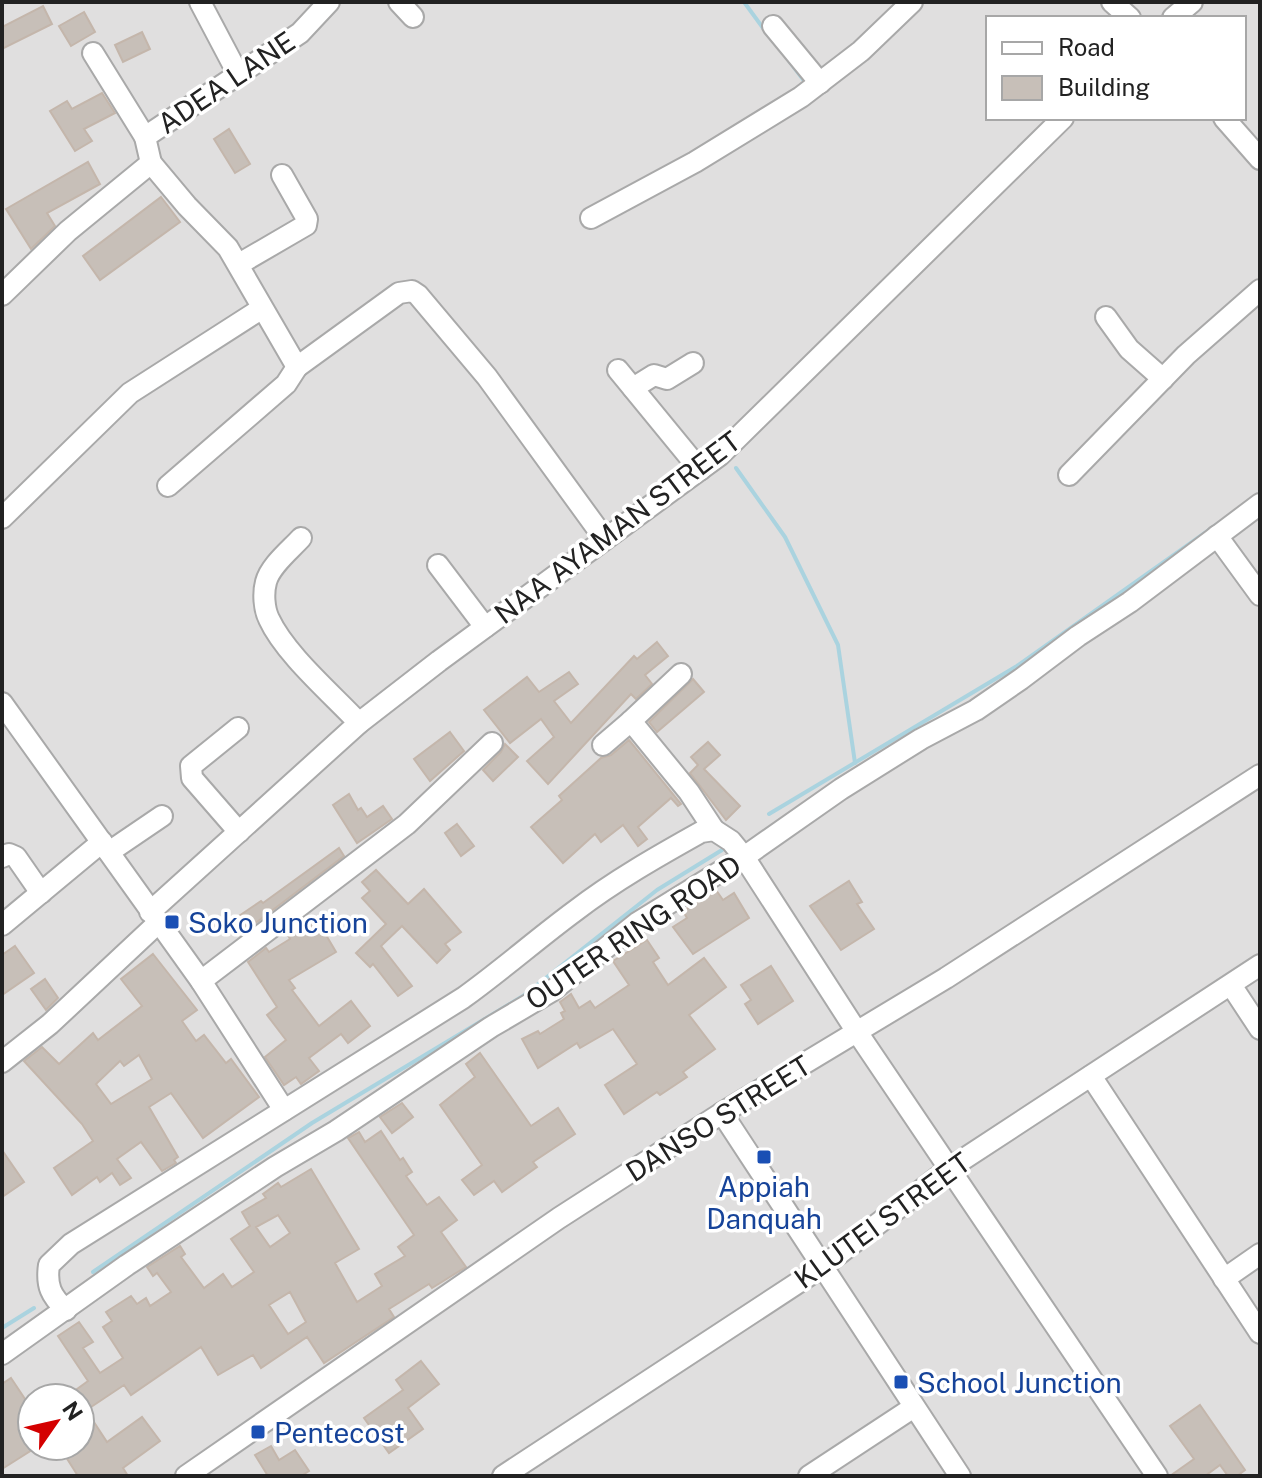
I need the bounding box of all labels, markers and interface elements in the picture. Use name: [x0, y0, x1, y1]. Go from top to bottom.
legend: [986, 16, 1246, 120]
street label: ADEA LANE: [151, 24, 301, 140]
text: Road: [1058, 33, 1115, 61]
text: Building: [1058, 73, 1150, 101]
street label: NAA AYAMAN STREET: [488, 424, 746, 630]
street label: OUTER RING ROAD: [519, 848, 747, 1016]
place label: Soko Junction: [188, 906, 368, 939]
marker: Soko Junction: [163, 913, 181, 931]
street label: DANSO STREET: [620, 1048, 816, 1188]
street label: KLUTEI STREET: [788, 1145, 976, 1295]
marker: Appiah Danquah: [755, 1148, 773, 1166]
place label: Appiah Danquah: [706, 1170, 822, 1235]
place label: School Junction: [917, 1366, 1122, 1399]
marker: School Junction: [892, 1373, 910, 1391]
north arrow: [16, 1382, 96, 1462]
text: N: [57, 1396, 88, 1425]
place label: Pentecost: [274, 1416, 405, 1449]
marker: Pentecost: [249, 1423, 267, 1441]

